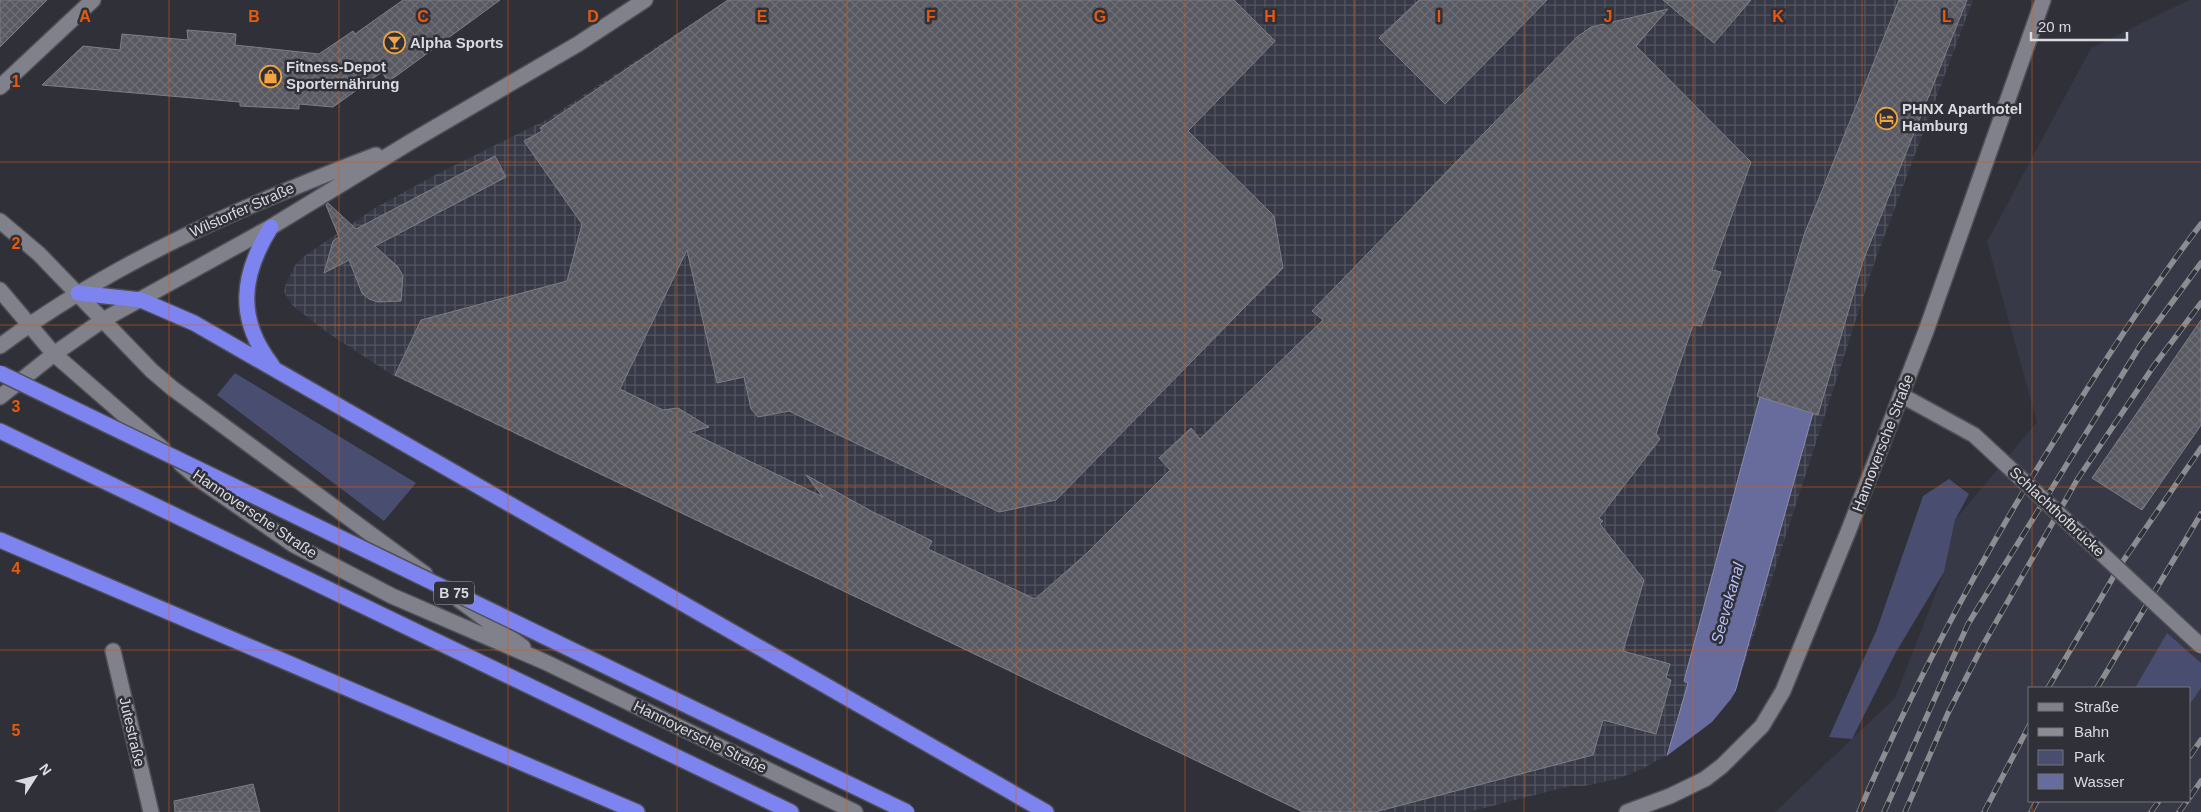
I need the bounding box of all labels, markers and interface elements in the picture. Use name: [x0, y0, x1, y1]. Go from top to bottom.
text: A: [79, 8, 91, 25]
text: B: [248, 8, 260, 25]
text: C: [417, 8, 429, 25]
text: D: [587, 8, 599, 25]
text: E: [757, 8, 768, 25]
text: F: [926, 8, 936, 25]
text: G: [1094, 8, 1106, 25]
text: H: [1264, 8, 1276, 25]
text: I: [1437, 8, 1441, 25]
text: J: [1604, 8, 1612, 25]
text: K: [1772, 8, 1784, 25]
text: L: [1942, 8, 1952, 25]
scale bar: [2031, 10, 2127, 42]
text: 20 m: [2038, 18, 2071, 35]
bar icon: Alpha Sports: [382, 31, 406, 55]
place label: Alpha Sports: [410, 34, 503, 51]
place label: Fitness-Depot Sporternährung: [286, 58, 399, 92]
shop icon: Fitness-Depot Sporternährung: [258, 64, 282, 88]
text: 1: [12, 73, 21, 90]
place label: PHNX Aparthotel Hamburg: [1902, 100, 2022, 134]
hotel icon: PHNX Aparthotel Hamburg: [1874, 106, 1898, 130]
street label: Wilstorfer Straße: [187, 179, 297, 240]
text: 2: [12, 235, 21, 252]
street label: Hannoversche Straße: [1848, 372, 1917, 514]
text: 3: [12, 398, 21, 415]
street label: Schlachthofbrücke: [2006, 463, 2108, 560]
street label: Hannoversche Straße: [190, 466, 321, 561]
text: 4: [12, 560, 21, 577]
water label: Seevekanal: [1708, 560, 1747, 646]
road number: B 75: [434, 582, 474, 604]
legend: [2028, 687, 2191, 802]
street label: Jutestraße: [116, 695, 149, 768]
street label: Hannoversche Straße: [631, 697, 770, 776]
text: Straße: [2074, 698, 2119, 715]
text: 5: [12, 722, 21, 739]
text: Bahn: [2074, 723, 2109, 740]
text: Park: [2074, 748, 2105, 765]
north arrow: [10, 752, 60, 802]
text: N: [36, 761, 55, 778]
text: Wasser: [2074, 773, 2124, 790]

